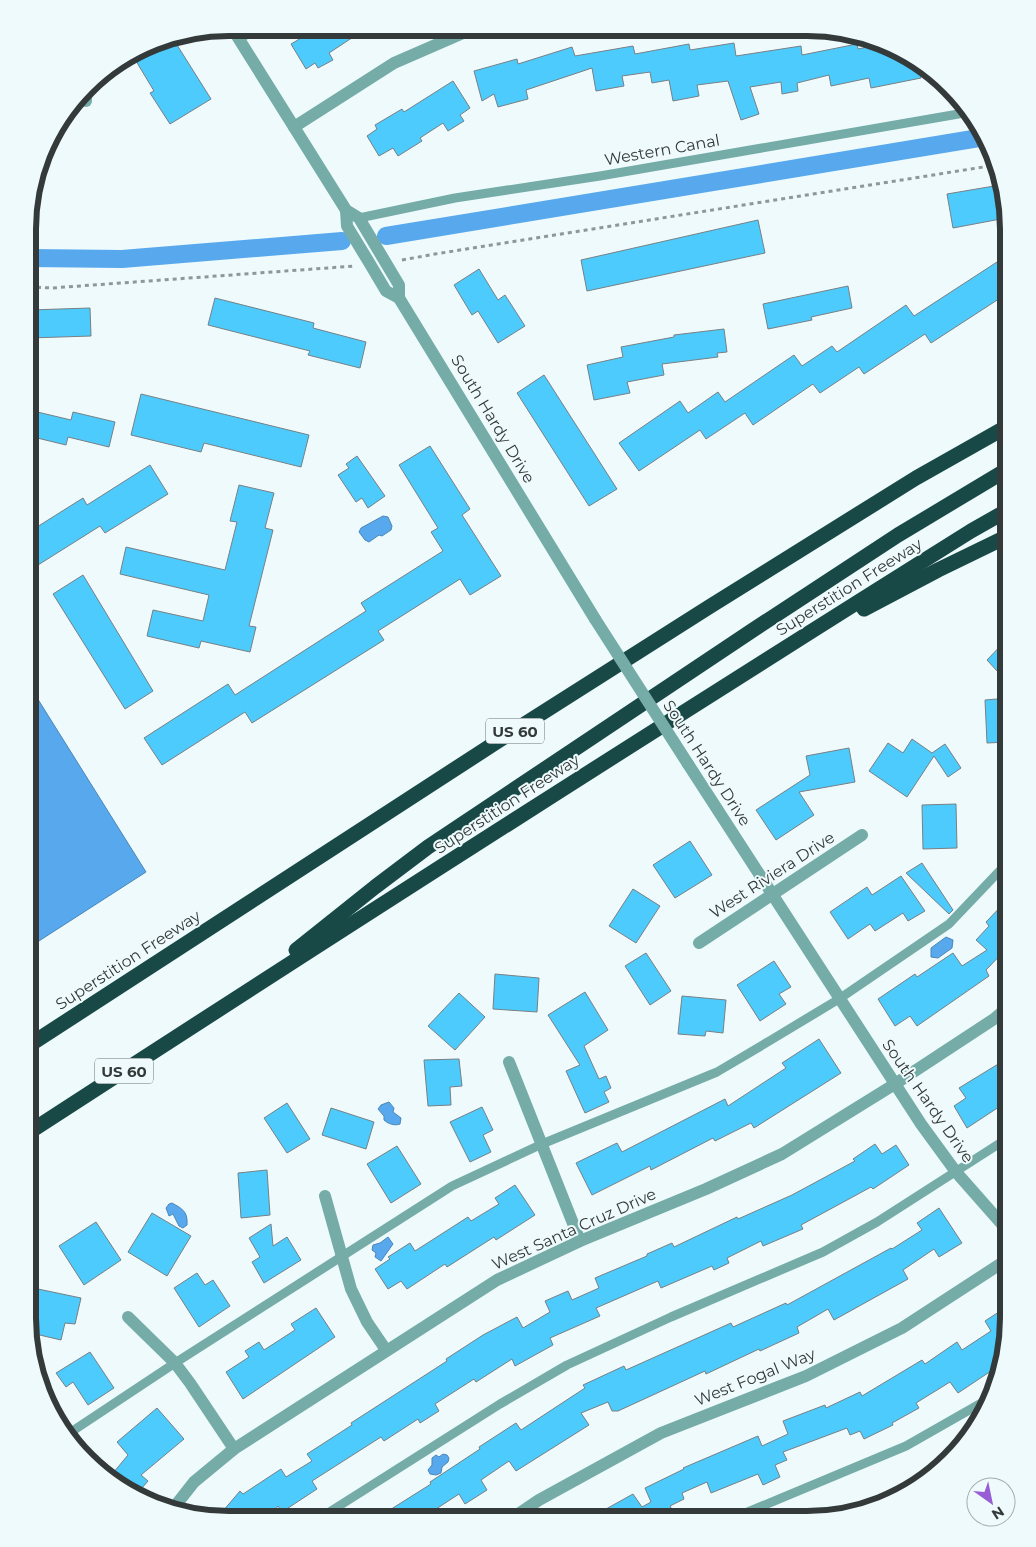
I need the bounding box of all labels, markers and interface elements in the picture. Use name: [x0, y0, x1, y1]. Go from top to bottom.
street label: Western Canal: [603, 131, 721, 169]
street label: South Hardy Drive: [447, 351, 539, 487]
street label: Superstition Freeway: [772, 534, 926, 640]
street label: South Hardy Drive: [659, 696, 755, 830]
road number: US 60: [486, 718, 544, 744]
street label: Superstition Freeway: [431, 750, 583, 858]
street label: West Riviera Drive: [706, 828, 838, 922]
street label: Superstition Freeway: [52, 906, 204, 1014]
street label: South Hardy Drive: [878, 1036, 978, 1166]
road number: US 60: [95, 1058, 153, 1084]
street label: West Santa Cruz Drive: [489, 1184, 659, 1274]
street label: West Fogal Way: [692, 1344, 818, 1410]
north arrow: [966, 1477, 1016, 1527]
text: N: [988, 1502, 1008, 1524]

